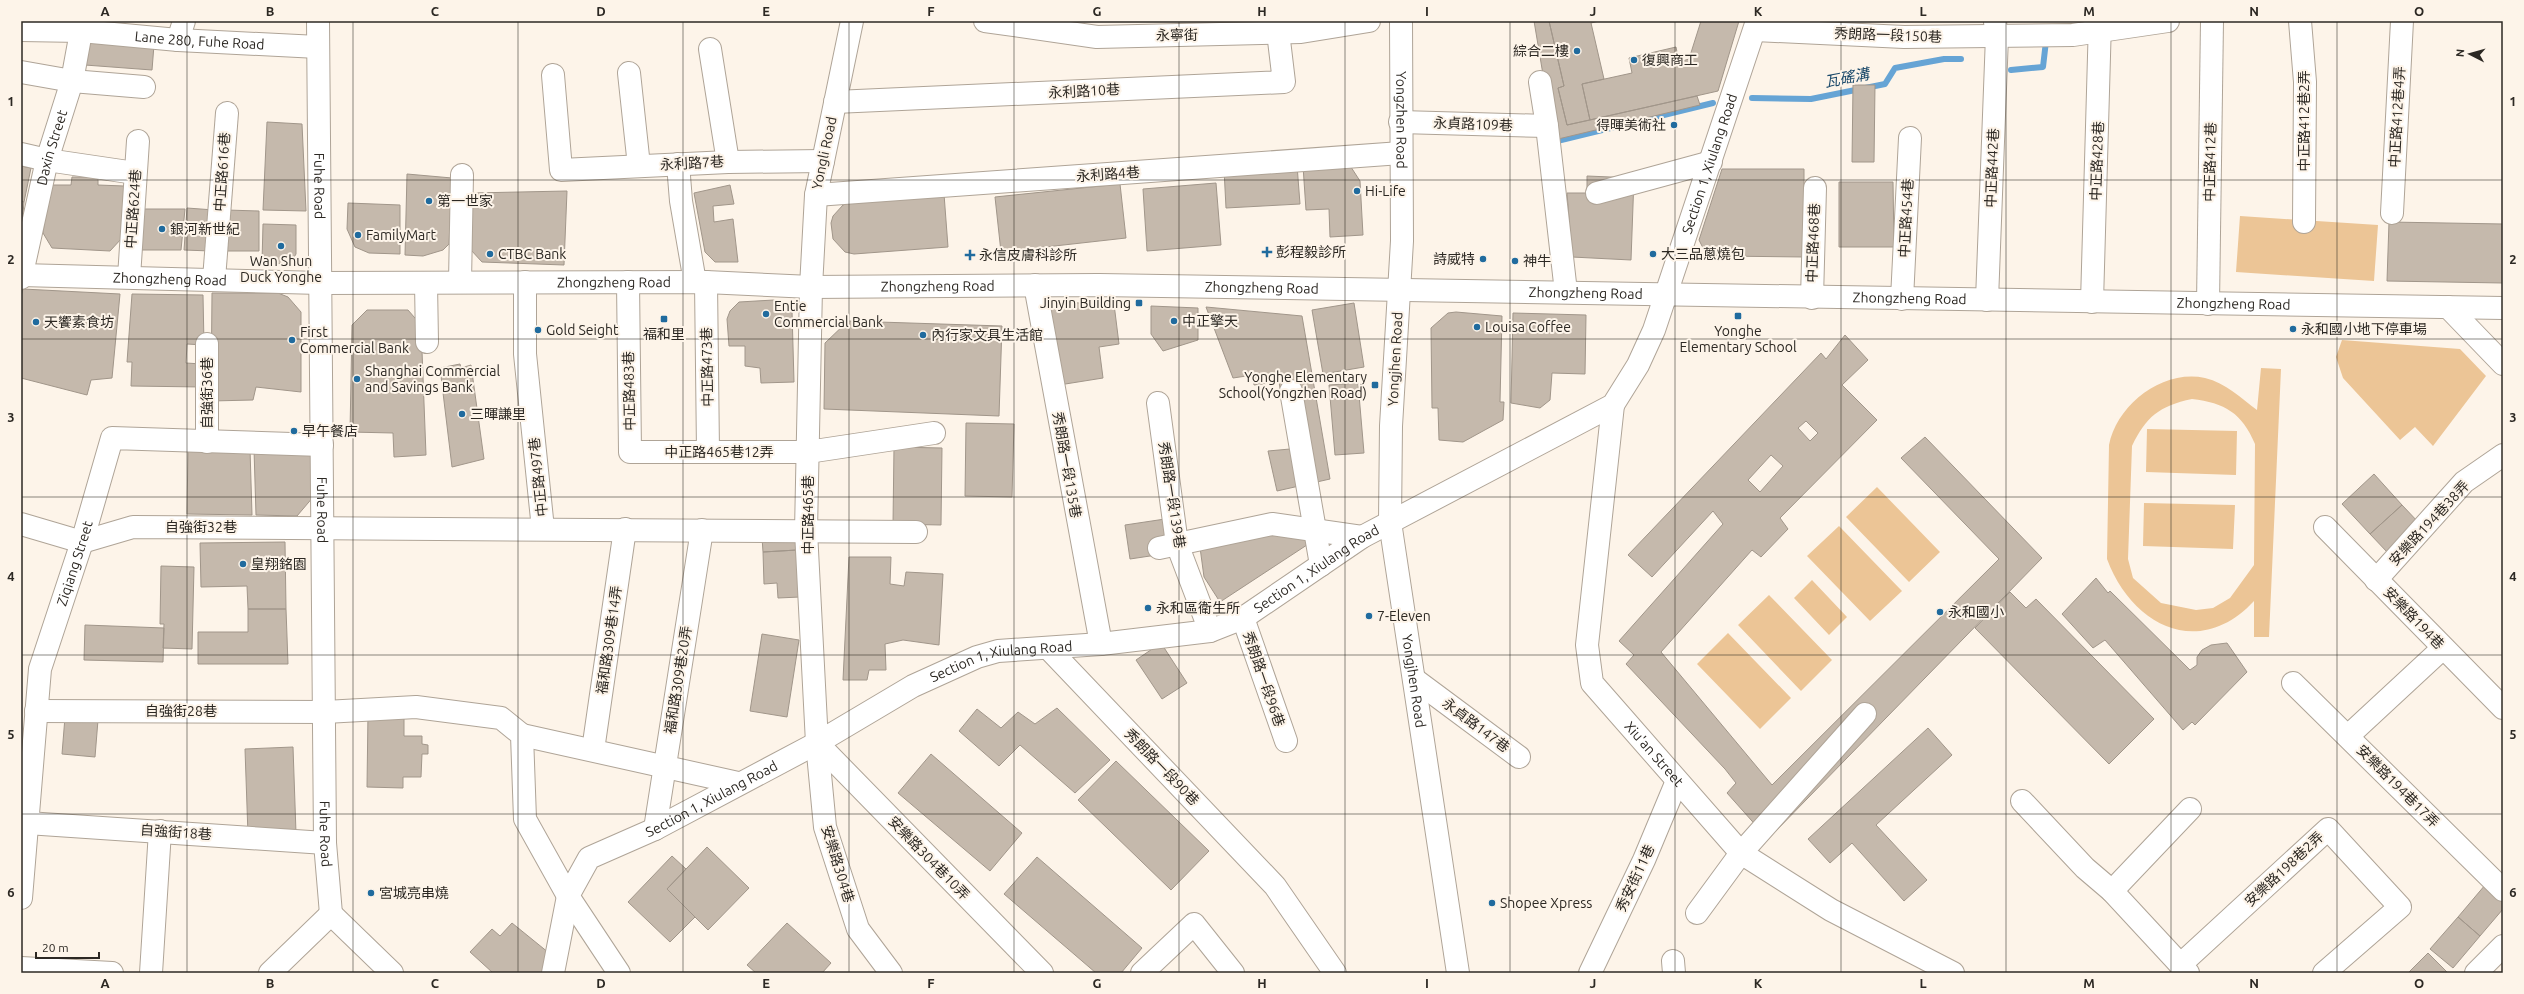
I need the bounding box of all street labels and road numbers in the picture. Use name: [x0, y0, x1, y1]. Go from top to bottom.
street label: 秀朗路一段150巷: [1834, 25, 1942, 45]
street label: 永寧街: [1156, 27, 1198, 43]
street label: Lane 280, Fuhe Road: [134, 28, 265, 52]
street label: 中正路412巷4弄: [2386, 66, 2408, 168]
street label: 中正路412巷2弄: [2296, 70, 2312, 172]
street label: Yongzhen Road: [1393, 71, 1410, 169]
street label: 永利路10巷: [1048, 81, 1120, 101]
street label: Section 1, Xiulang Road: [1679, 91, 1740, 236]
street label: Daxin Street: [34, 107, 71, 187]
street label: Yongli Road: [808, 115, 840, 191]
street label: 永貞路109巷: [1433, 115, 1513, 133]
street label: 中正路428巷: [2088, 121, 2106, 201]
street label: 中正路412巷: [2201, 122, 2219, 202]
street label: 中正路442巷: [1983, 128, 2001, 208]
street label: 中正路616巷: [211, 132, 233, 212]
street label: Fuhe Road: [311, 153, 328, 219]
street label: 永利路7巷: [660, 153, 724, 173]
street label: 永利路4巷: [1076, 164, 1140, 184]
street label: 中正路624巷: [122, 169, 144, 249]
street label: 中正路454巷: [1896, 178, 1916, 258]
street label: 中正路468巷: [1804, 203, 1822, 283]
street label: Zhongzheng Road: [113, 269, 227, 289]
street label: Zhongzheng Road: [557, 274, 671, 290]
street label: Zhongzheng Road: [881, 278, 995, 295]
street label: Zhongzheng Road: [1205, 279, 1319, 297]
street label: Zhongzheng Road: [1529, 284, 1643, 302]
street label: Zhongzheng Road: [1853, 289, 1967, 307]
street label: Zhongzheng Road: [2176, 295, 2291, 313]
street label: Yongjhen Road: [1385, 311, 1405, 407]
street label: 中正路473巷: [698, 327, 716, 407]
street label: 中正路483巷: [620, 351, 638, 431]
street label: 自強街36巷: [199, 357, 215, 429]
street label: 秀朗路一段135巷: [1050, 411, 1084, 519]
street label: 中正路497巷: [526, 437, 550, 517]
street label: 秀朗路一段139巷: [1156, 441, 1188, 549]
street label: 中正路465巷12弄: [664, 444, 774, 460]
street label: 中正路465巷: [800, 475, 816, 555]
street label: Fuhe Road: [314, 477, 330, 543]
street label: 安樂路194巷38弄: [2386, 478, 2472, 568]
street label: Ziqiang Street: [53, 518, 96, 608]
street label: 自強街32巷: [165, 519, 237, 535]
street label: Section 1, Xiulang Road: [1251, 522, 1382, 616]
street label: 安樂路194巷: [2381, 584, 2447, 652]
street label: 福和路309巷14弄: [593, 585, 625, 695]
street label: 福和路309巷20弄: [662, 625, 694, 735]
street label: 秀朗路一段96巷: [1240, 629, 1288, 729]
street label: Yongjhen Road: [1399, 633, 1429, 729]
street label: Section 1, Xiulang Road: [927, 638, 1073, 685]
street label: 永貞路147巷: [1439, 695, 1513, 755]
street label: 自強街28巷: [145, 703, 217, 719]
street label: Xiu'an Street: [1621, 718, 1687, 790]
street label: 秀朗路一段90巷: [1122, 726, 1202, 808]
street label: 安樂路194巷17弄: [2354, 742, 2442, 830]
street label: Section 1, Xiulang Road: [643, 757, 780, 840]
street label: Fuhe Road: [317, 801, 335, 868]
street label: 安樂路304巷10弄: [885, 813, 973, 903]
street label: 自強街18巷: [140, 822, 212, 842]
street label: 安樂路304巷: [819, 824, 857, 904]
street label: 安樂路198巷2弄: [2241, 829, 2327, 909]
street label: 秀安街11巷: [1613, 842, 1657, 914]

